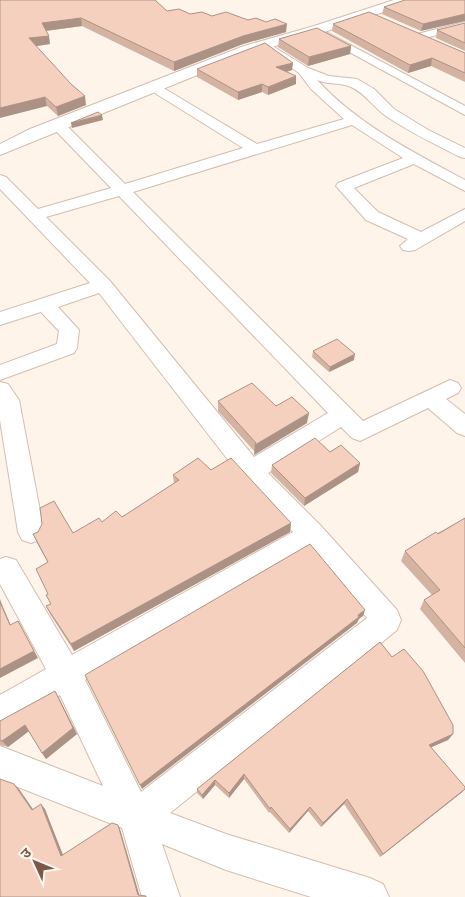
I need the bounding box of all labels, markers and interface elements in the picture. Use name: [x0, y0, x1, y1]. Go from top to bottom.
north arrow: [10, 837, 60, 887]
text: उ: [18, 845, 35, 861]

